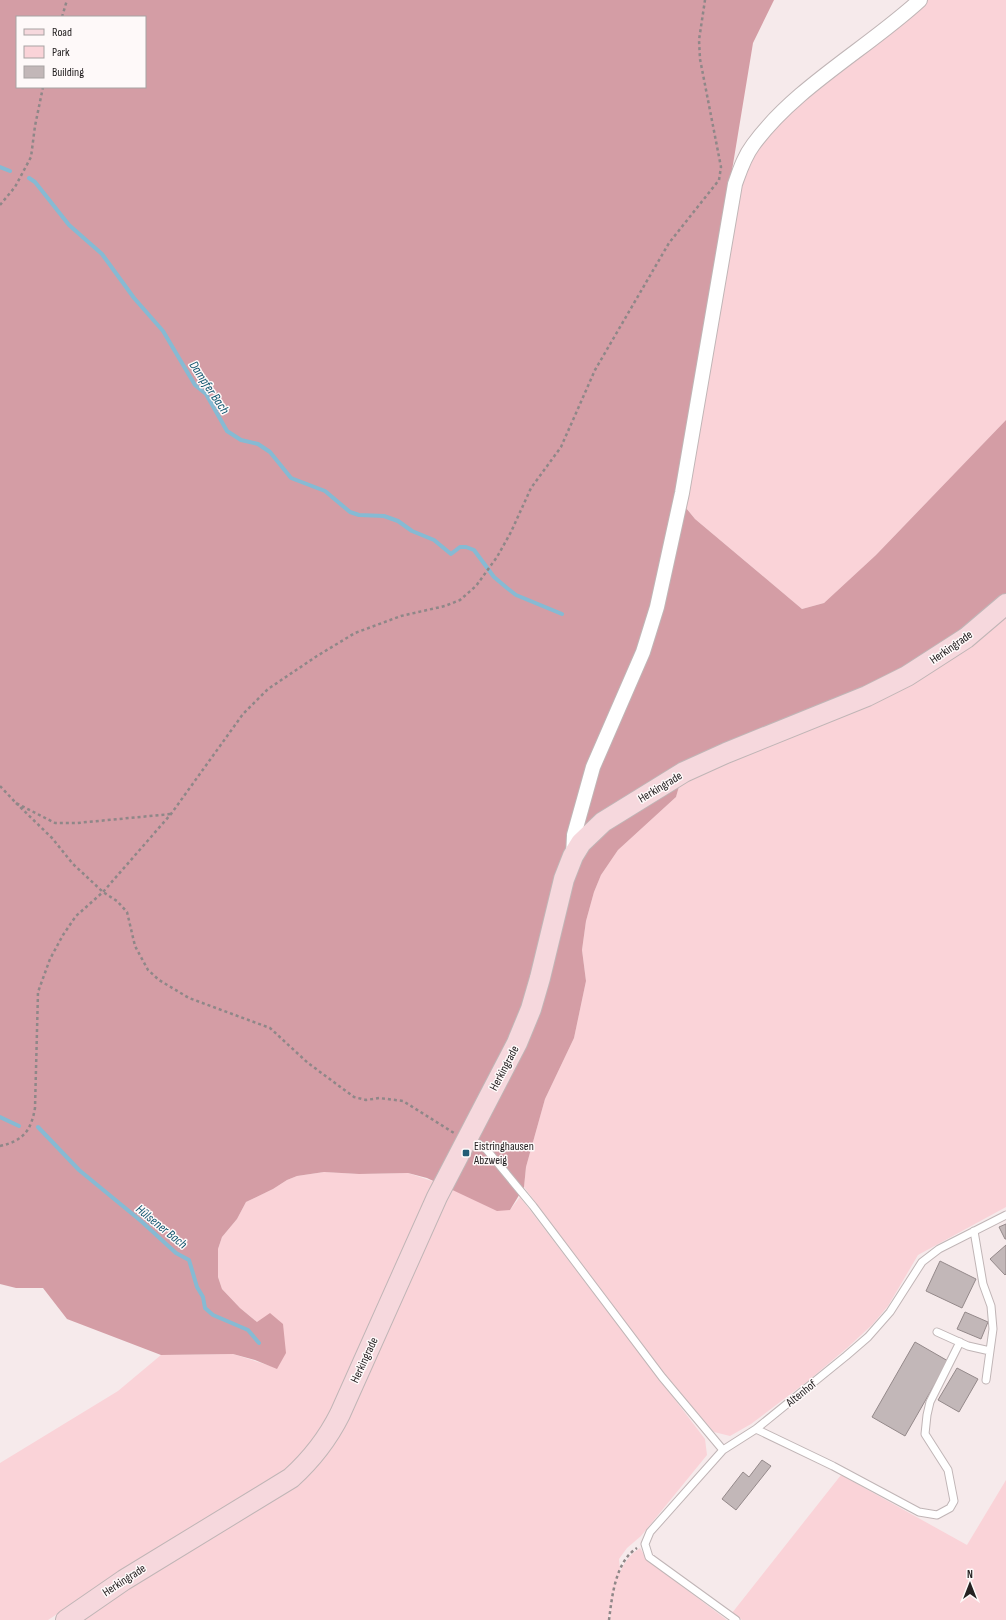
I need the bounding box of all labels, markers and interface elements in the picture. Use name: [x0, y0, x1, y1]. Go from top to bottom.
legend: [16, 16, 146, 88]
text: Road: [52, 25, 72, 40]
text: Park: [52, 45, 70, 60]
text: Building: [52, 65, 84, 80]
water label: Dampfer Bach: [186, 358, 233, 418]
street label: Herkingrade: [927, 627, 976, 668]
street label: Herkingrade: [635, 768, 685, 806]
street label: Herkingrade: [486, 1043, 523, 1093]
place label: Eistringhausen Abzweig: [473, 1139, 534, 1168]
marker: Eistringhausen Abzweig: [461, 1148, 471, 1158]
water label: Hülsener Bach: [132, 1201, 191, 1253]
street label: Herkingrade: [347, 1335, 382, 1386]
street label: Altenhof: [782, 1376, 820, 1411]
street label: Herkingrade: [100, 1561, 149, 1600]
north arrow: [950, 1564, 990, 1604]
text: N: [967, 1568, 973, 1581]

